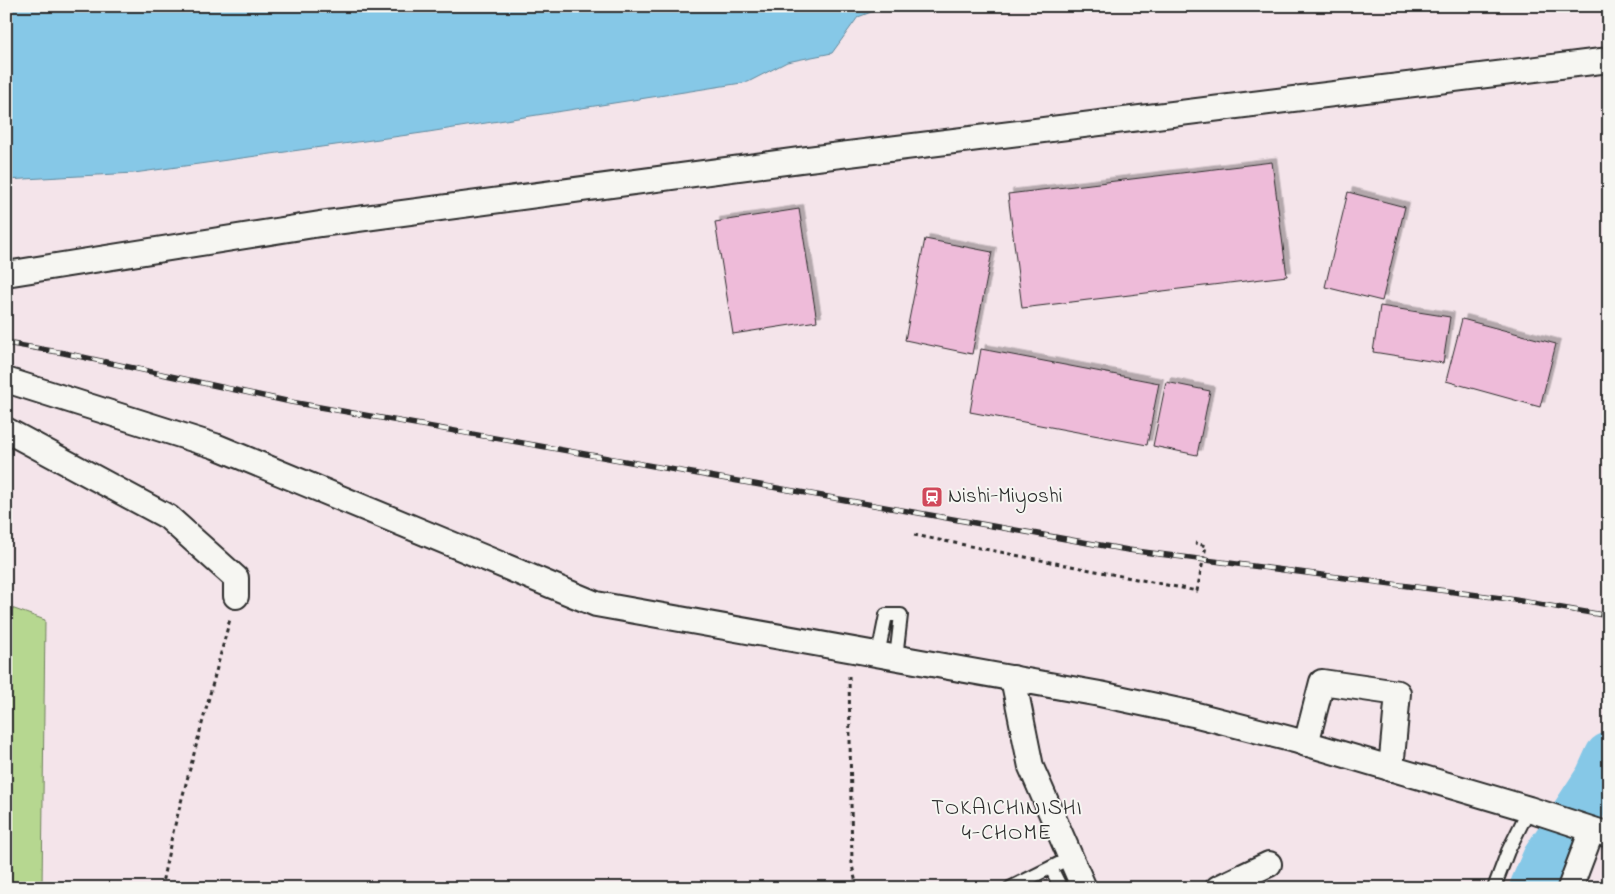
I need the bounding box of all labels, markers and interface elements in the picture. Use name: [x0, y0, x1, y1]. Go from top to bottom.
place label: Nishi-Miyoshi: [948, 482, 1062, 514]
station icon: Nishi-Miyoshi: [920, 485, 944, 509]
district label: TOKAICHINISHI 4-CHOME: [931, 793, 1083, 850]

